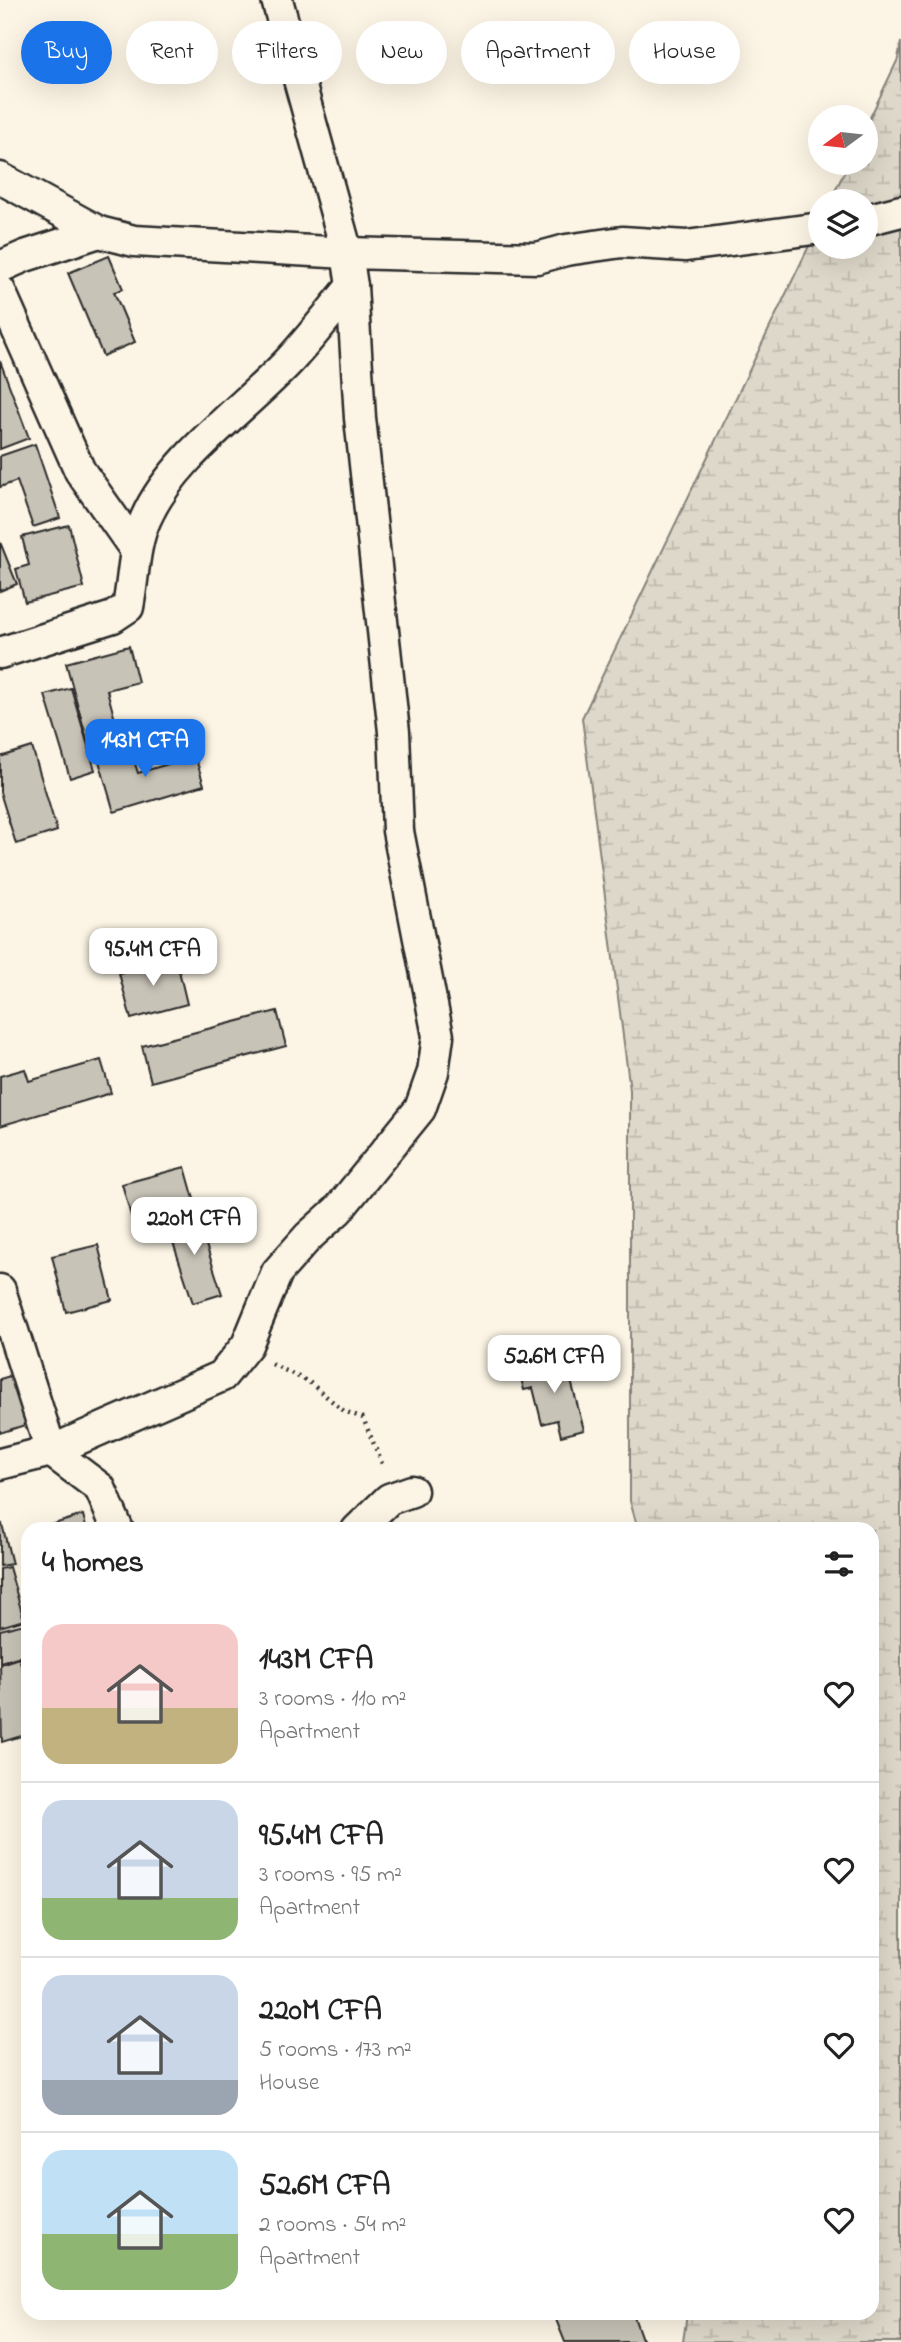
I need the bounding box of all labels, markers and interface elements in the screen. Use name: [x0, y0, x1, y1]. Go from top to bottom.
chip: Buy: [21, 21, 112, 84]
chip: Rent: [126, 21, 218, 84]
chip: Filters: [232, 21, 342, 84]
chip: New: [356, 21, 447, 84]
chip: Apartment: [461, 21, 615, 84]
chip: House: [629, 21, 740, 84]
north arrow: [808, 105, 878, 175]
map controls: [808, 105, 878, 259]
button: layers: [808, 189, 878, 259]
pin: 143M CFA: [73, 720, 217, 779]
text: 143M CFA: [101, 725, 189, 758]
pin: 95.4M CFA: [73, 928, 233, 988]
text: 95.4M CFA: [105, 934, 201, 967]
pin: 220M CFA: [122, 1198, 266, 1257]
text: 220M CFA: [147, 1203, 241, 1236]
pin: 52.6M CFA: [474, 1336, 634, 1395]
text: 52.6M CFA: [504, 1341, 604, 1374]
text: 4 homes: [42, 1542, 144, 1586]
icon: filters: [820, 1545, 858, 1583]
text: 143M CFA: [259, 1639, 373, 1683]
icon: home: [98, 1652, 182, 1736]
icon: heart: [820, 1675, 858, 1713]
text: 3 rooms · 110 m²: [259, 1683, 406, 1716]
text: Apartment: [259, 1716, 360, 1749]
text: 95.4M CFA: [259, 1815, 384, 1859]
icon: home: [98, 1828, 182, 1912]
icon: heart: [820, 1851, 858, 1889]
text: 3 rooms · 95 m²: [259, 1859, 402, 1892]
text: Apartment: [259, 1892, 360, 1925]
text: 220M CFA: [259, 1990, 382, 2034]
icon: home: [98, 2003, 182, 2087]
icon: heart: [820, 2026, 858, 2064]
text: 5 rooms · 173 m²: [259, 2034, 412, 2067]
text: House: [259, 2067, 319, 2100]
text: 52.6M CFA: [259, 2165, 391, 2209]
icon: home: [98, 2178, 182, 2262]
icon: heart: [820, 2201, 858, 2239]
text: 2 rooms · 54 m²: [259, 2209, 406, 2242]
text: Apartment: [259, 2242, 360, 2275]

